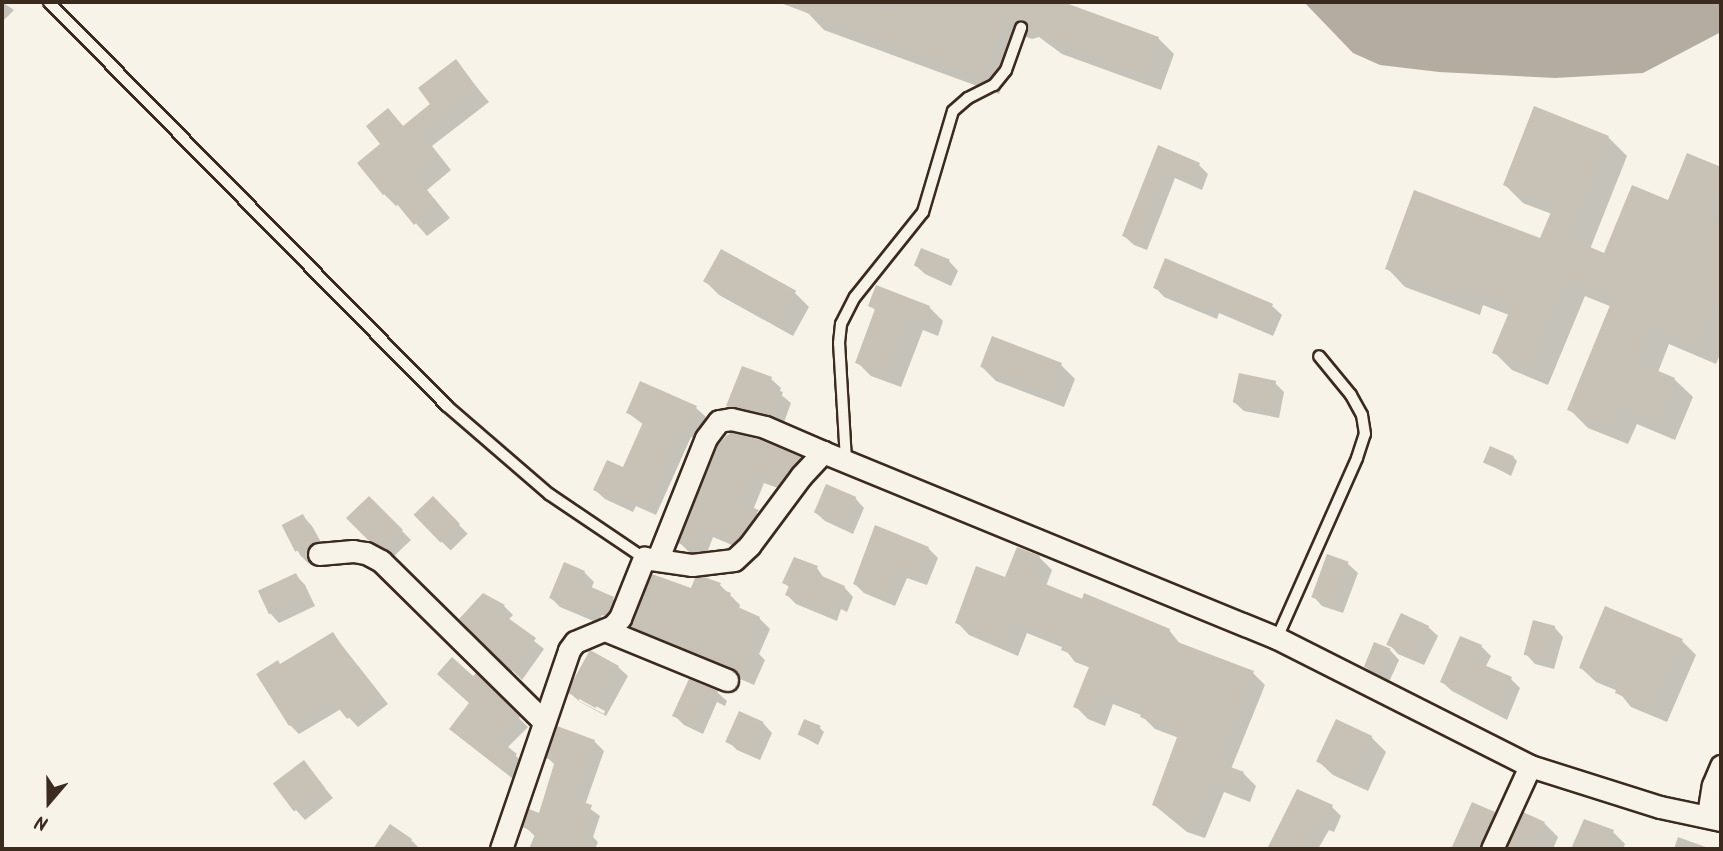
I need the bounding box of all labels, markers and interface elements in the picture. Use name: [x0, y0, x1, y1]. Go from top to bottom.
north arrow: [14, 767, 84, 837]
text: N: [31, 806, 53, 838]

